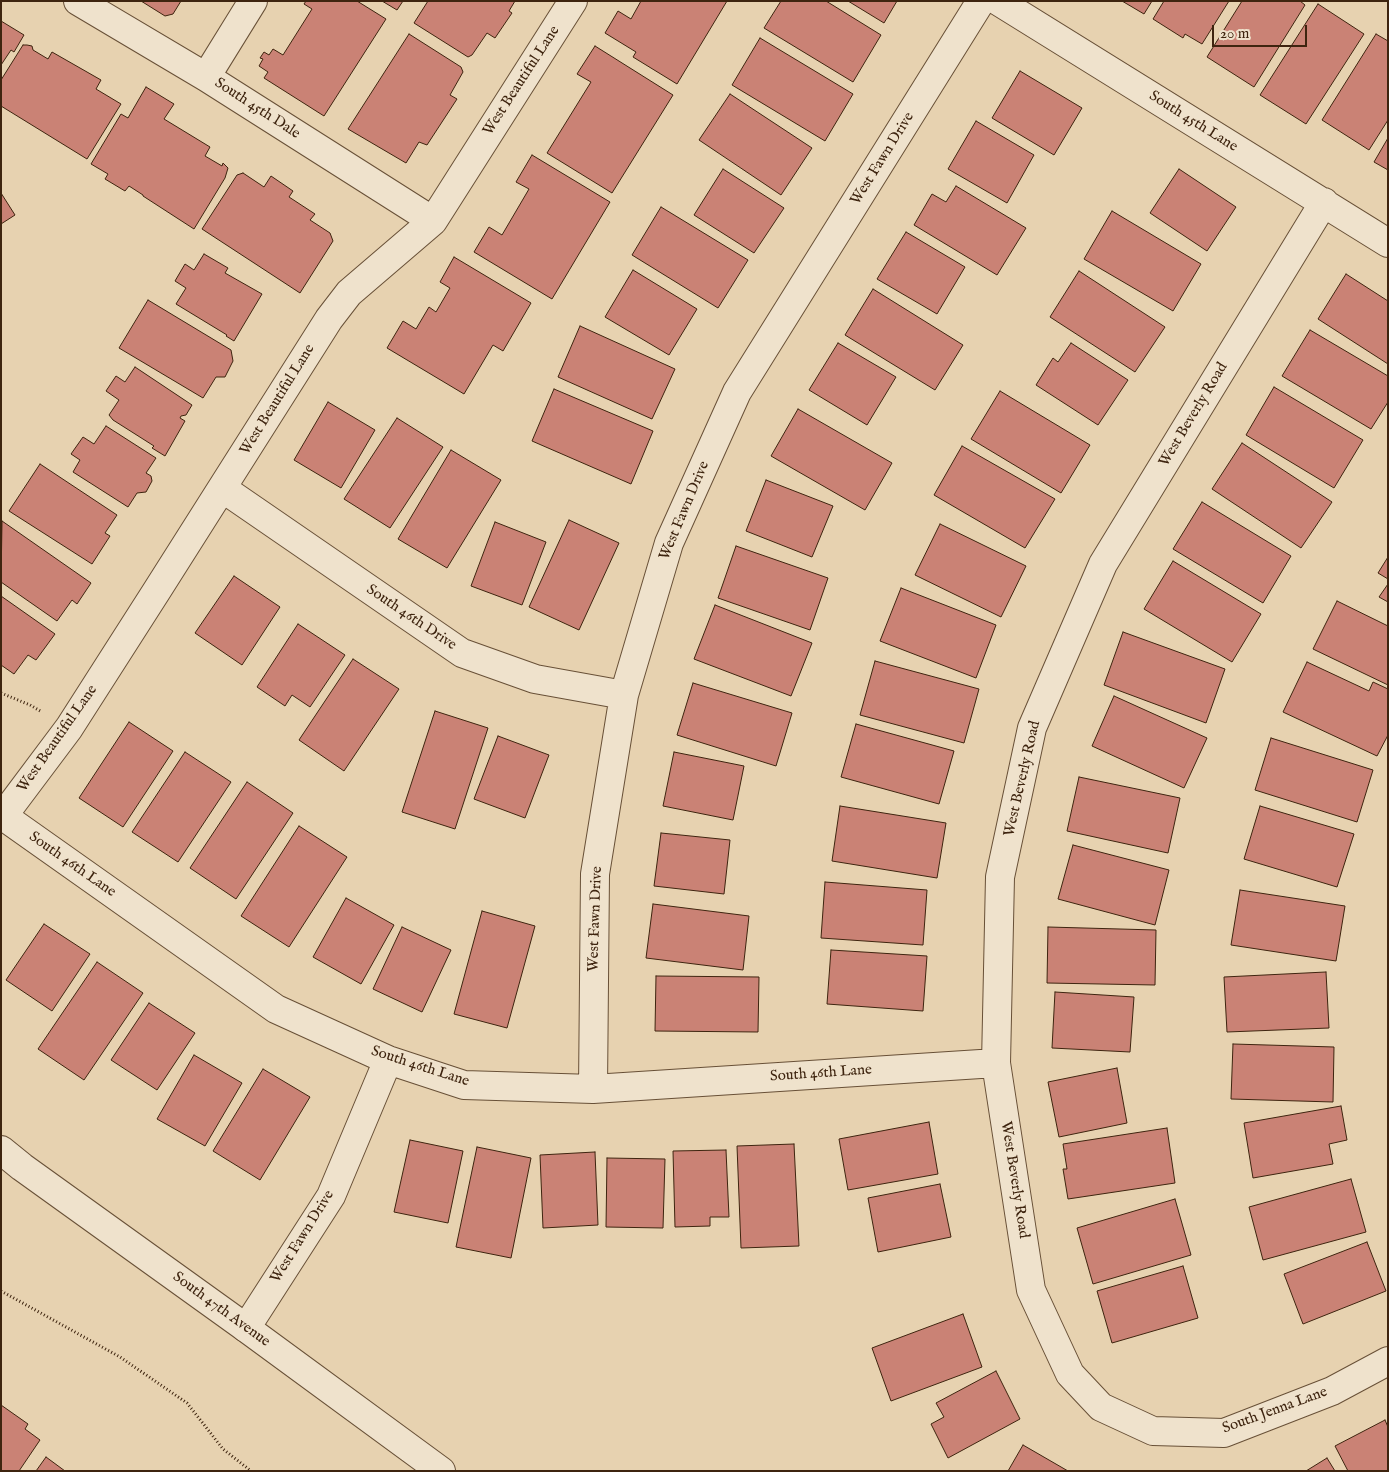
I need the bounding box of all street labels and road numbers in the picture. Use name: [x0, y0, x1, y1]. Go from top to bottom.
street label: West Beautiful Lane: [480, 23, 564, 139]
street label: South 45th Dale: [211, 75, 303, 143]
street label: South 45th Lane: [1145, 88, 1241, 156]
street label: West Fawn Drive: [847, 109, 919, 209]
street label: West Beautiful Lane: [237, 341, 319, 459]
street label: West Beverly Road: [1156, 360, 1232, 470]
street label: West Fawn Drive: [656, 459, 714, 563]
street label: South 46th Drive: [362, 581, 460, 655]
street label: West Beautiful Lane: [14, 682, 102, 796]
street label: West Beverly Road: [1001, 719, 1045, 839]
street label: South 46th Lane: [25, 828, 119, 902]
street label: West Fawn Drive: [585, 866, 607, 972]
street label: South 46th Lane: [369, 1043, 471, 1091]
street label: South 46th Lane: [769, 1061, 873, 1087]
street label: West Beverly Road: [996, 1120, 1032, 1240]
street label: West Fawn Drive: [267, 1187, 339, 1287]
street label: South 47th Avenue: [169, 1269, 273, 1351]
street label: South Jenna Lane: [1220, 1384, 1330, 1438]

